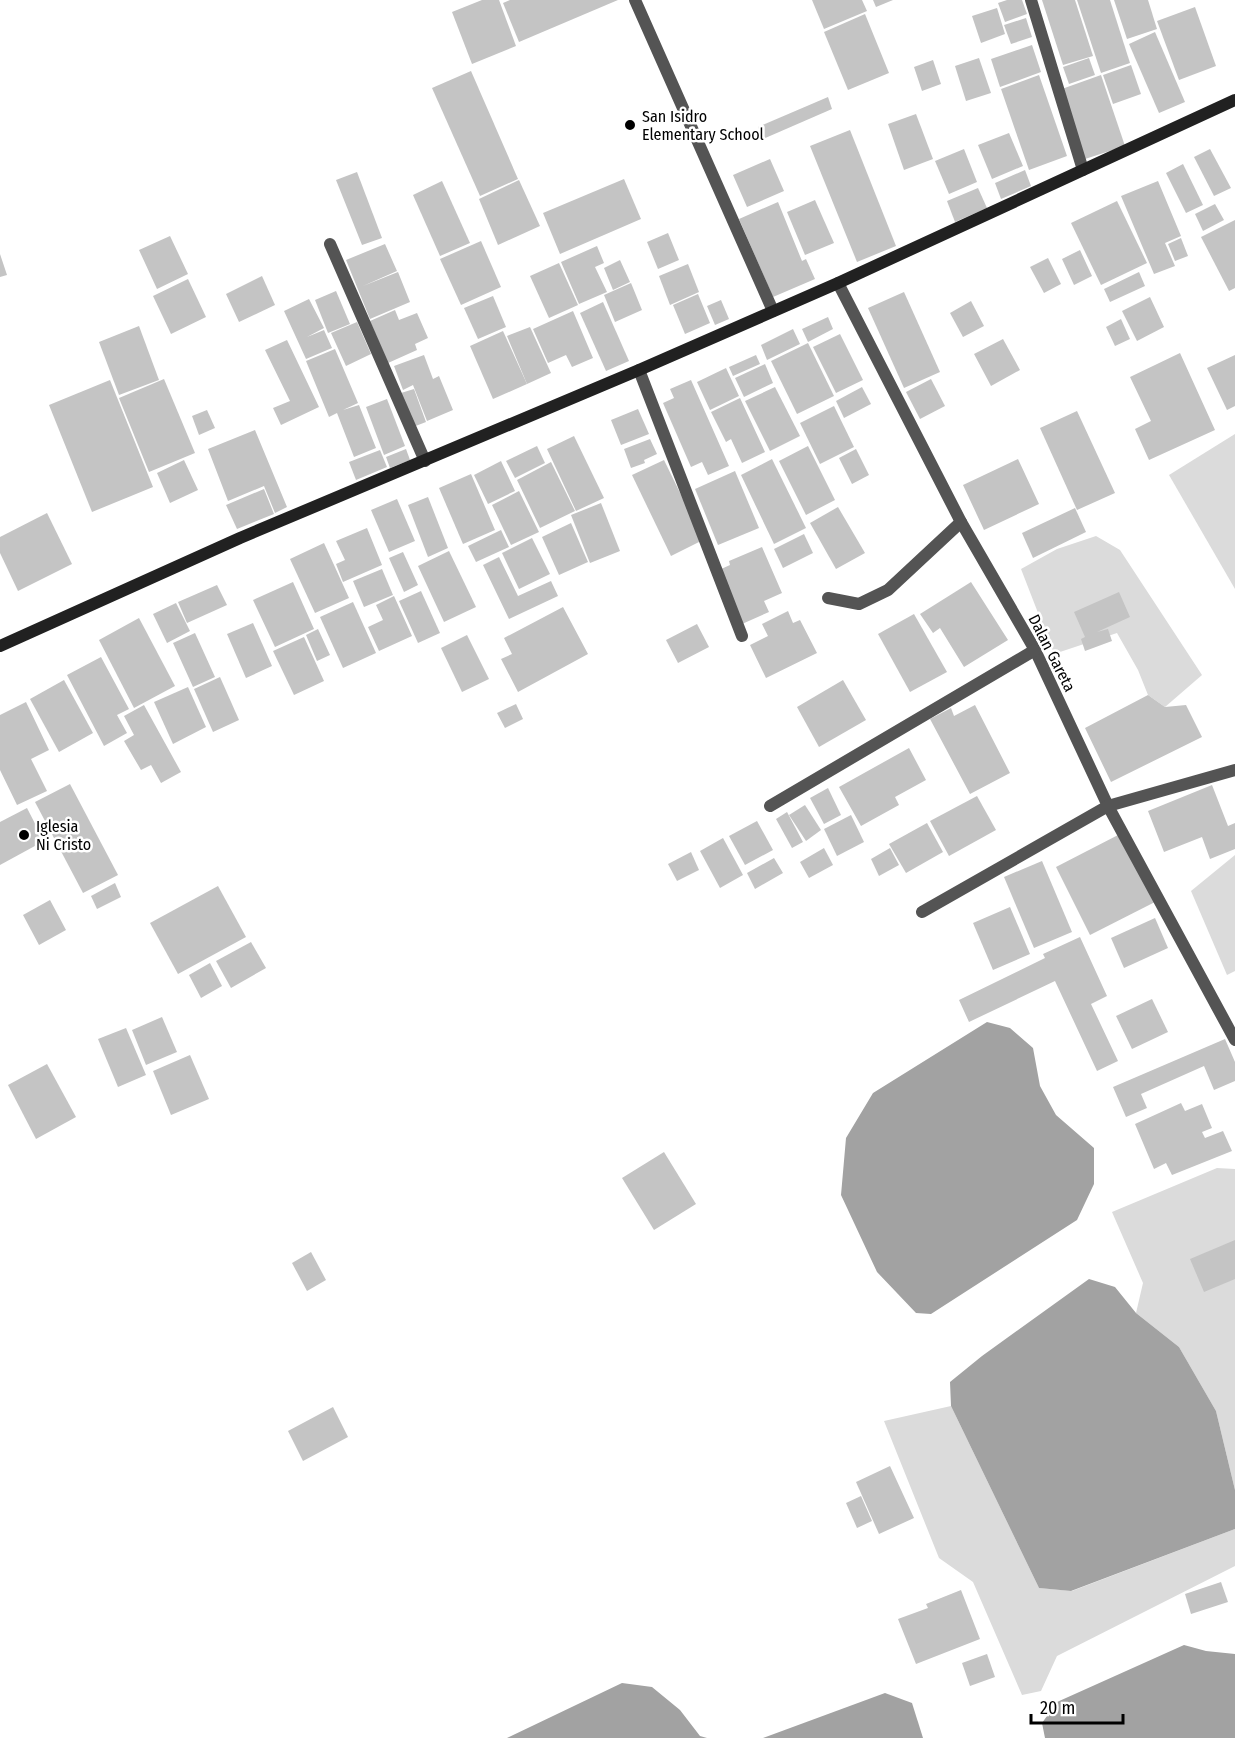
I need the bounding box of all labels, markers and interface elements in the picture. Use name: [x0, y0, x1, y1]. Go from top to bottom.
place label: San Isidro Elementary School: [642, 107, 764, 144]
marker: San Isidro Elementary School: [623, 118, 637, 132]
street label: Dalan Gareta: [1024, 611, 1080, 695]
place label: Iglesia Ni Cristo: [36, 817, 91, 854]
marker: Iglesia Ni Cristo: [17, 828, 31, 842]
scale bar: [1031, 1687, 1122, 1725]
text: 20 m: [1040, 1697, 1075, 1719]

